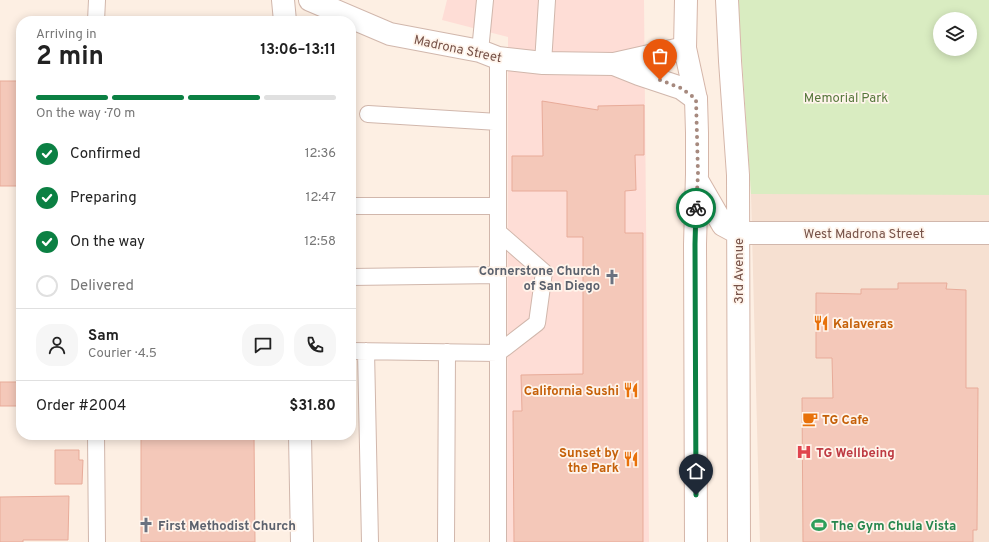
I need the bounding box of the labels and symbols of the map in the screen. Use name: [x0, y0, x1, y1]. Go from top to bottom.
street label: Madrona Street: [412, 33, 503, 67]
pin: [643, 39, 677, 80]
park label: Memorial Park: [804, 91, 888, 107]
courier: [676, 188, 716, 228]
street label: West Madrona Street: [804, 227, 925, 243]
street label: 3rd Avenue: [732, 238, 748, 304]
place label: Cornerstone Church of San Diego: [479, 264, 600, 295]
church icon: Cornerstone Church of San Diego: [603, 268, 621, 286]
restaurant icon: Kalaveras: [812, 314, 830, 332]
place label: Kalaveras: [833, 317, 893, 333]
restaurant icon: California Sushi: [622, 381, 640, 399]
place label: California Sushi: [524, 384, 619, 400]
cafe icon: TG Cafe: [801, 410, 819, 428]
place label: TG Cafe: [822, 413, 869, 429]
hospital icon: TG Wellbeing: [795, 443, 813, 461]
place label: Sunset by the Park: [559, 446, 620, 477]
place label: TG Wellbeing: [816, 446, 895, 462]
restaurant icon: Sunset by the Park: [622, 450, 640, 468]
pin: [679, 454, 713, 495]
church icon: First Methodist Church: [137, 516, 155, 534]
sports icon: The Gym Chula Vista: [810, 516, 828, 534]
place label: First Methodist Church: [158, 519, 296, 535]
place label: The Gym Chula Vista: [831, 519, 956, 535]

